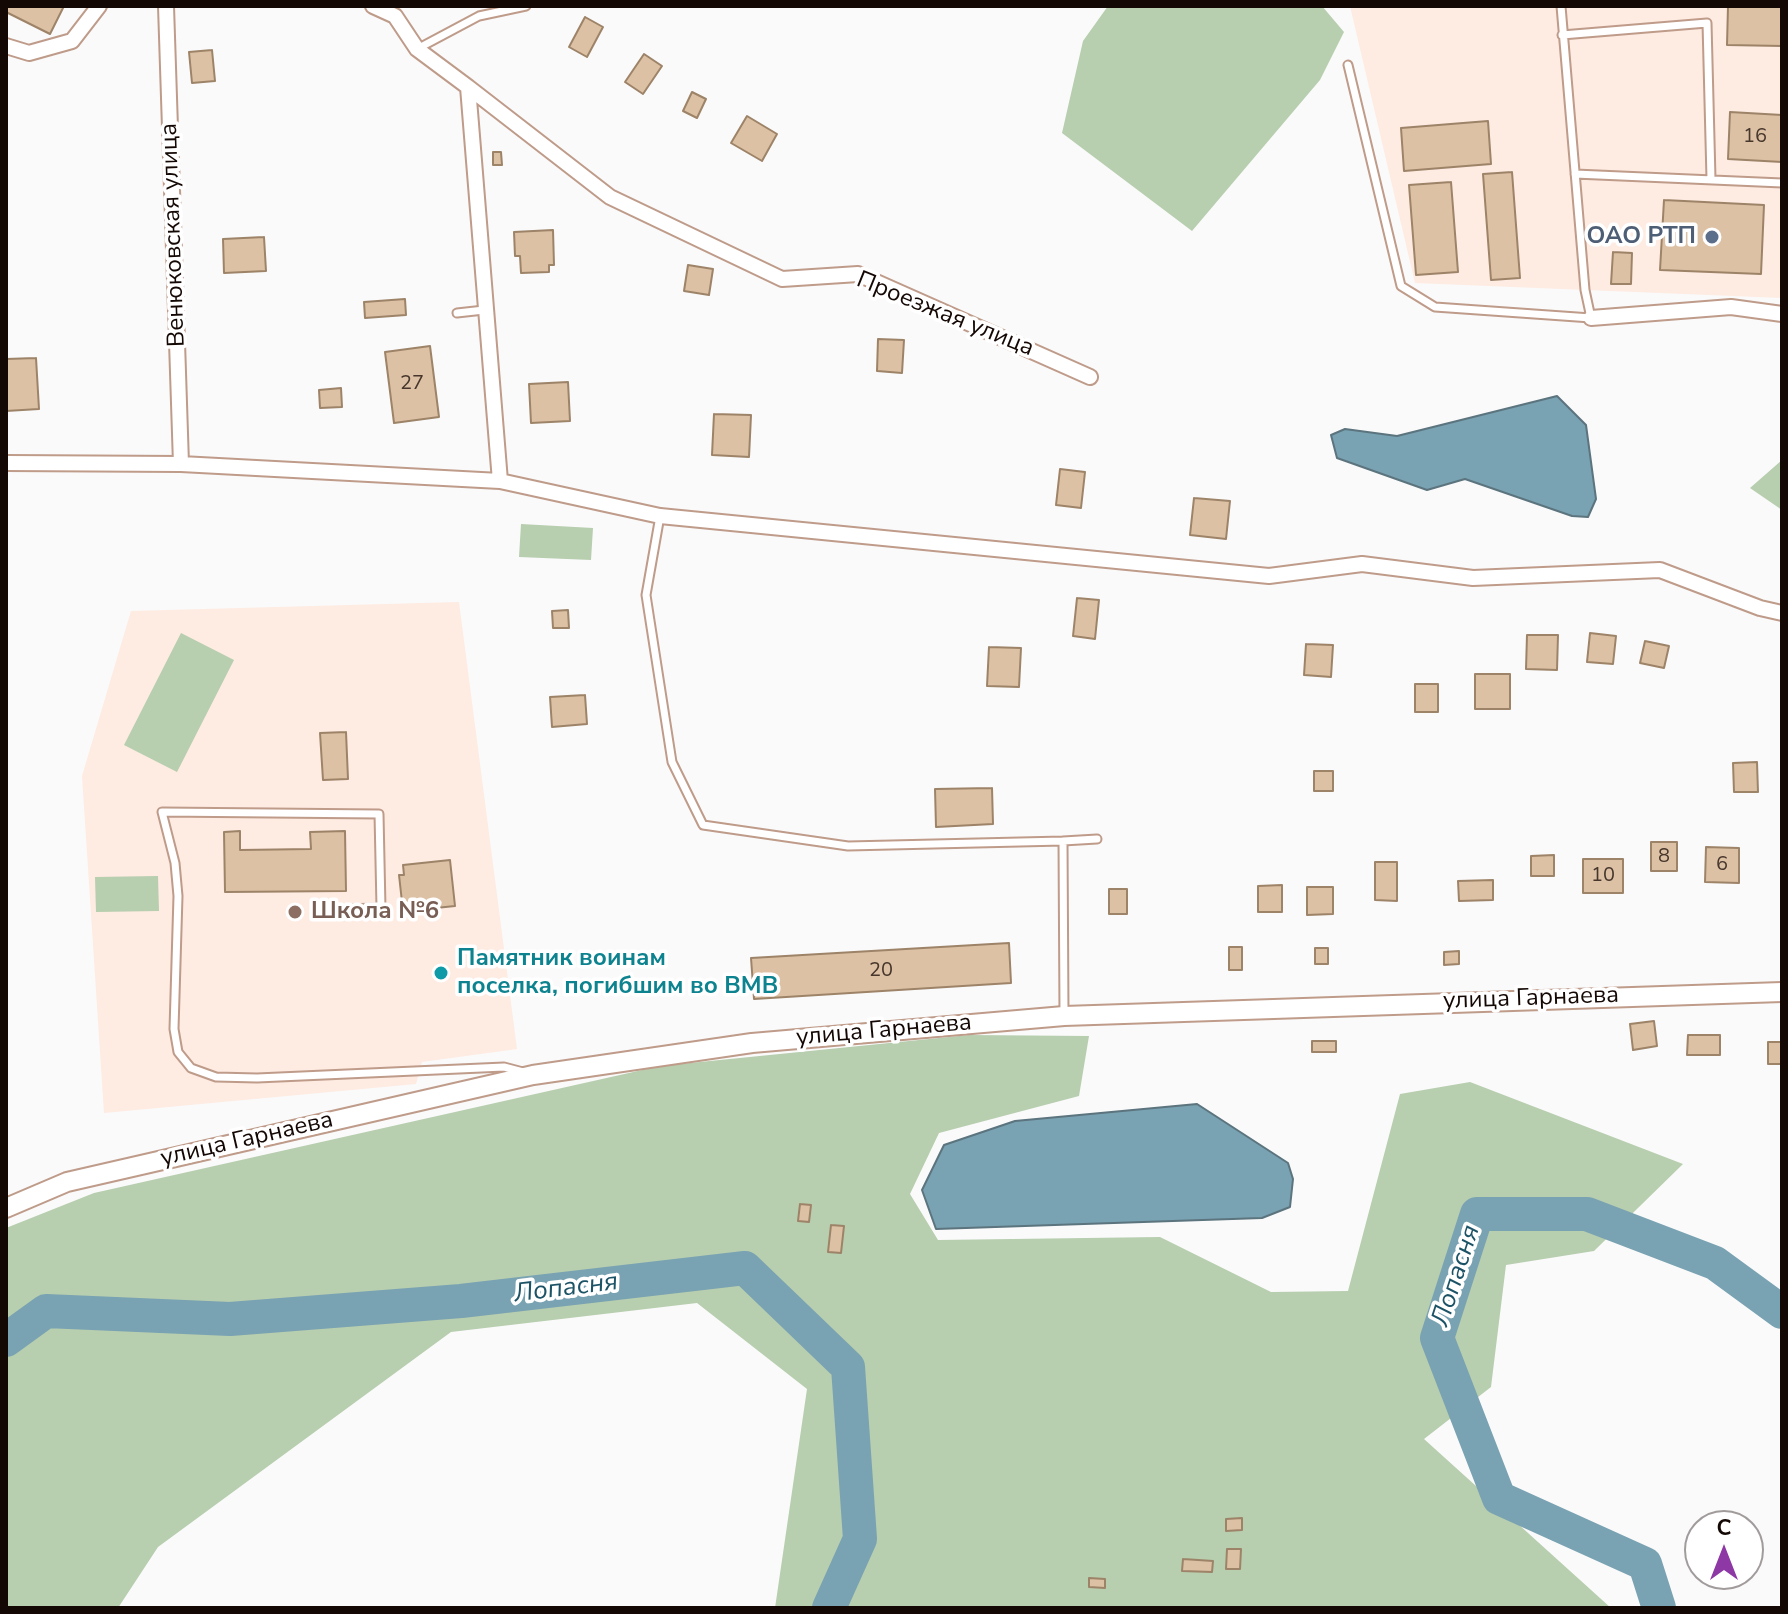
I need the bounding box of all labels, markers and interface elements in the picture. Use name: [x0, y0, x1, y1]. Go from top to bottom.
street label: Венюковская улица: [156, 123, 192, 347]
house number: 16: [1743, 125, 1767, 149]
place label: ОАО РТП: [1586, 223, 1696, 251]
marker: ОАО РТП: [1703, 228, 1721, 246]
street label: Проезжая улица: [852, 266, 1038, 364]
house number: 27: [400, 372, 424, 396]
house number: 8: [1658, 845, 1670, 869]
house number: 6: [1716, 853, 1728, 877]
house number: 10: [1591, 864, 1615, 888]
place label: Школа №6: [311, 898, 439, 926]
marker: Школа №6: [286, 903, 304, 921]
place label: Памятник воинам поселка, погибшим во ВМВ: [457, 945, 778, 1001]
house number: 20: [869, 959, 893, 983]
marker: Памятник воинам поселка, погибшим во ВМВ: [432, 964, 450, 982]
street label: улица Гарнаева: [1442, 982, 1620, 1016]
street label: улица Гарнаева: [795, 1009, 973, 1053]
street label: улица Гарнаева: [158, 1106, 336, 1174]
water label: Лопасня: [1426, 1221, 1488, 1331]
water label: Лопасня: [512, 1267, 620, 1311]
north arrow: [1684, 1510, 1764, 1590]
text: С: [1717, 1513, 1731, 1543]

